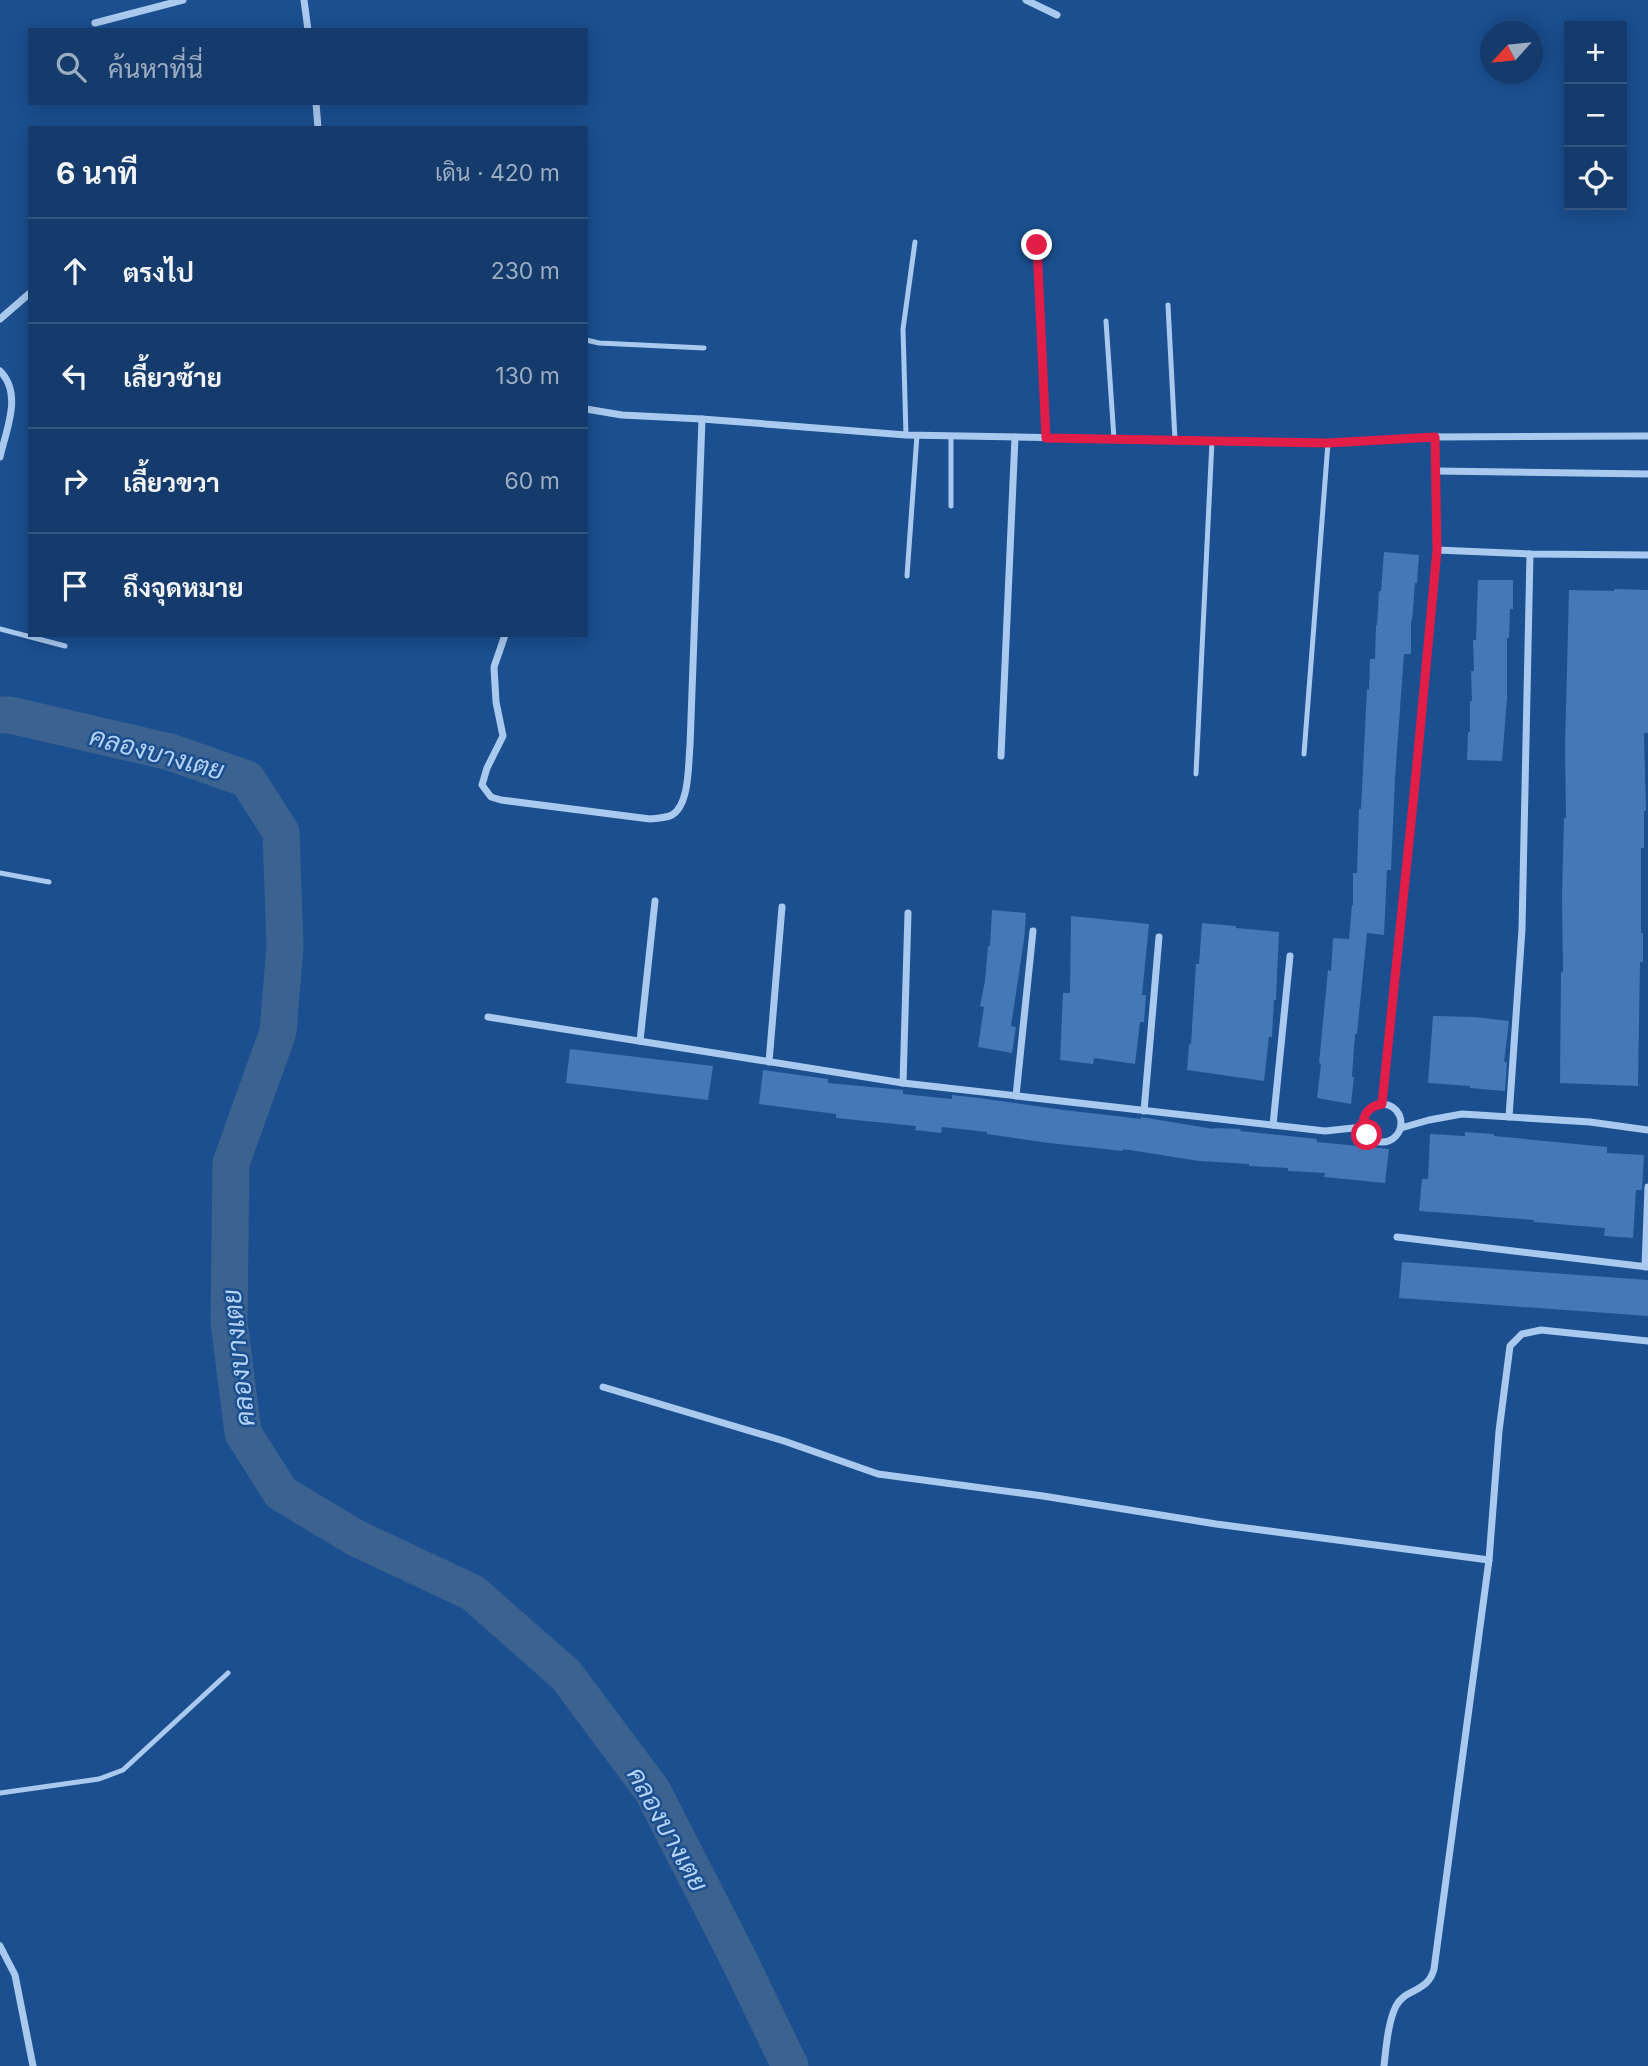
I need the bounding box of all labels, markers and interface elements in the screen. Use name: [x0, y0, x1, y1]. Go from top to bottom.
north arrow: [1480, 21, 1543, 84]
map controls: [1564, 21, 1627, 210]
button: +: [1564, 21, 1627, 84]
search box: [28, 28, 588, 105]
icon: search: [52, 48, 90, 86]
text: ค้นหาที่นี่: [108, 53, 203, 84]
button: −: [1564, 84, 1627, 147]
button: locate: [1564, 147, 1627, 210]
text: 6 นาที: [56, 155, 138, 191]
text: เดิน · 420 m: [435, 159, 560, 187]
route end: [1021, 229, 1052, 260]
icon: ahead: [56, 252, 94, 290]
text: ตรงไป: [123, 257, 194, 288]
text: 230 m: [491, 257, 560, 285]
icon: left: [56, 357, 94, 395]
text: เลี้ยวซ้าย: [123, 362, 222, 393]
text: 130 m: [495, 362, 560, 390]
icon: right: [56, 462, 94, 500]
text: เลี้ยวขวา: [123, 467, 220, 498]
text: 60 m: [505, 467, 560, 495]
icon: arrive: [56, 567, 94, 605]
text: ถึงจุดหมาย: [123, 572, 244, 603]
water label: คลองบางเตย: [86, 720, 228, 786]
route start: [1351, 1119, 1382, 1150]
water label: คลองบางเตย: [215, 1288, 261, 1428]
water label: คลองบางเตย: [621, 1761, 715, 1897]

